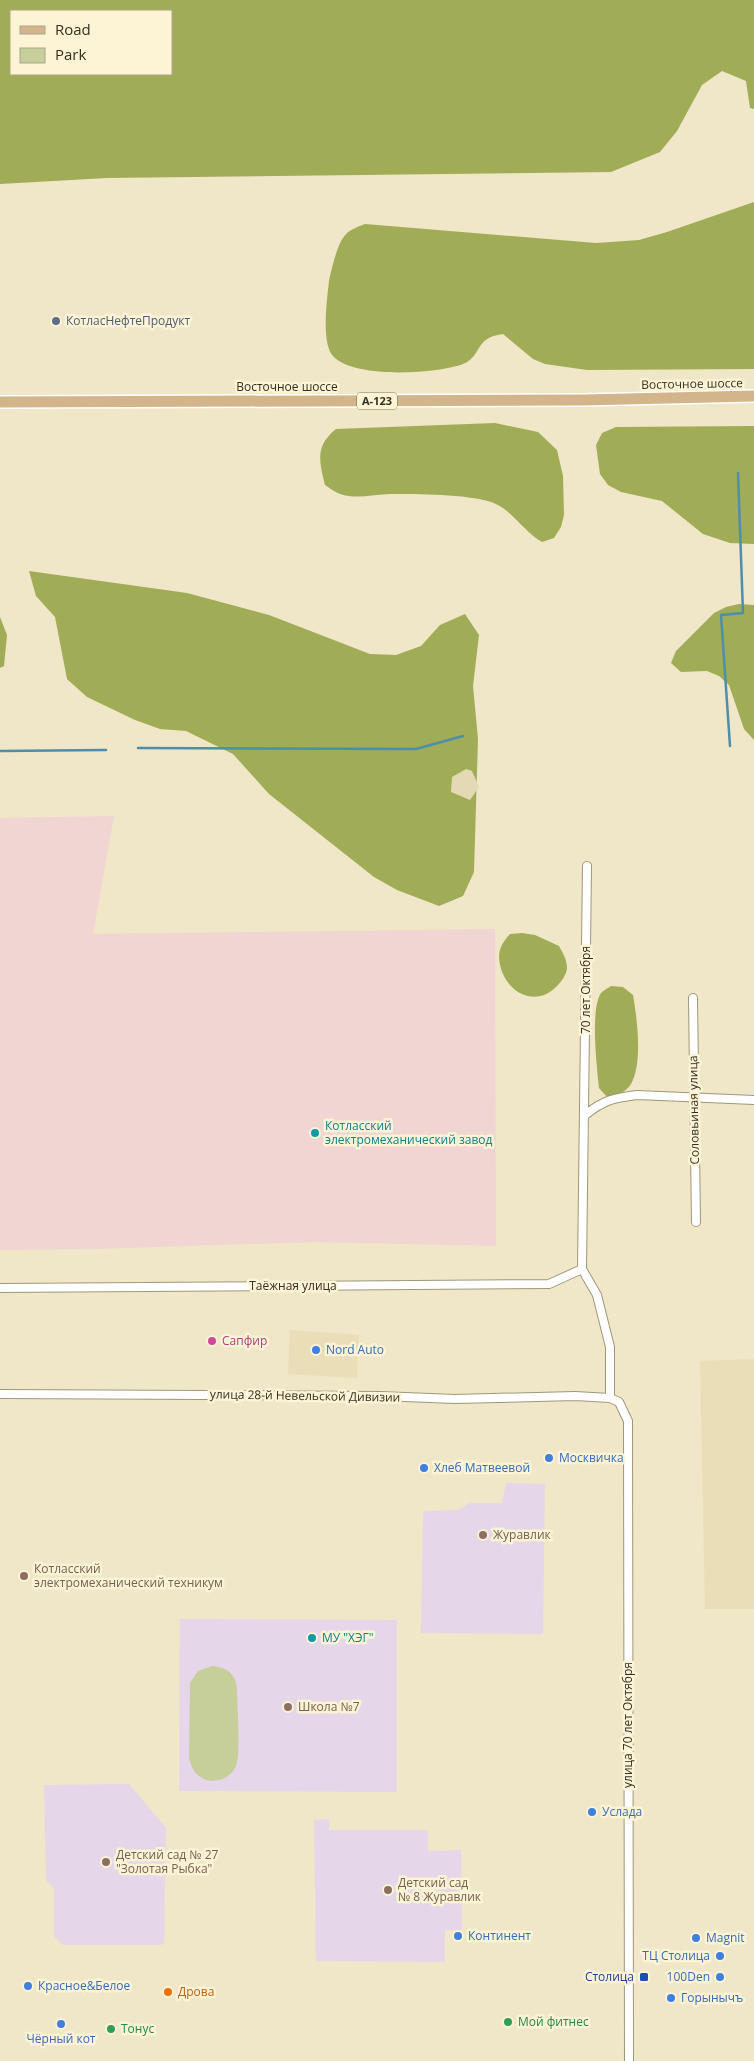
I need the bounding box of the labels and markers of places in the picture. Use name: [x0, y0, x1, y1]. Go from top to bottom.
place label: КотласНефтеПродукт: [66, 312, 190, 329]
marker: КотласНефтеПродукт: [50, 315, 62, 327]
place label: Котласский электромеханический завод: [325, 1117, 493, 1148]
marker: Котласский электромеханический завод: [309, 1127, 321, 1139]
place label: Сапфир: [222, 1332, 267, 1349]
marker: Сапфир: [206, 1335, 218, 1347]
place label: Nord Auto: [326, 1341, 384, 1358]
marker: Nord Auto: [310, 1344, 322, 1356]
place label: Москвичка: [559, 1449, 624, 1466]
marker: Москвичка: [543, 1452, 555, 1464]
place label: Хлеб Матвеевой: [434, 1459, 530, 1476]
marker: Хлеб Матвеевой: [418, 1462, 430, 1474]
place label: Журавлик: [493, 1526, 552, 1543]
marker: Журавлик: [477, 1529, 489, 1541]
place label: Котласский электромеханический техникум: [34, 1560, 223, 1591]
marker: Котласский электромеханический техникум: [18, 1570, 30, 1582]
place label: МУ "ХЭГ": [322, 1629, 374, 1646]
marker: МУ "ХЭГ": [306, 1632, 318, 1644]
place label: Школа №7: [298, 1698, 360, 1715]
marker: Школа №7: [282, 1701, 294, 1713]
place label: Услада: [602, 1803, 642, 1820]
marker: Услада: [586, 1806, 598, 1818]
place label: Детский сад № 27 "Золотая Рыбка": [116, 1846, 219, 1877]
marker: Детский сад № 27 "Золотая Рыбка": [100, 1856, 112, 1868]
place label: Детский сад № 8 Журавлик: [398, 1874, 482, 1905]
marker: Детский сад № 8 Журавлик: [382, 1884, 394, 1896]
place label: Континент: [468, 1927, 531, 1944]
place label: Magnit: [706, 1929, 745, 1946]
marker: Континент: [452, 1930, 464, 1942]
marker: Magnit: [690, 1932, 702, 1944]
place label: ТЦ Столица: [642, 1947, 710, 1964]
marker: ТЦ Столица: [714, 1950, 726, 1962]
place label: Столица: [585, 1968, 634, 1985]
place label: 100Den: [667, 1968, 710, 1985]
marker: Столица: [638, 1971, 650, 1983]
marker: 100Den: [714, 1971, 726, 1983]
place label: Красное&Белое: [38, 1977, 131, 1994]
marker: Красное&Белое: [22, 1980, 34, 1992]
place label: Дрова: [178, 1983, 214, 2000]
marker: Дрова: [162, 1986, 174, 1998]
place label: Горынычъ: [681, 1989, 743, 2006]
marker: Горынычъ: [665, 1992, 677, 2004]
place label: Мой фитнес: [518, 2013, 589, 2030]
marker: Мой фитнес: [502, 2016, 514, 2028]
marker: Чёрный кот: [55, 2018, 67, 2030]
place label: Тонус: [121, 2020, 154, 2037]
marker: Тонус: [105, 2023, 117, 2035]
place label: Чёрный кот: [26, 2030, 96, 2047]

